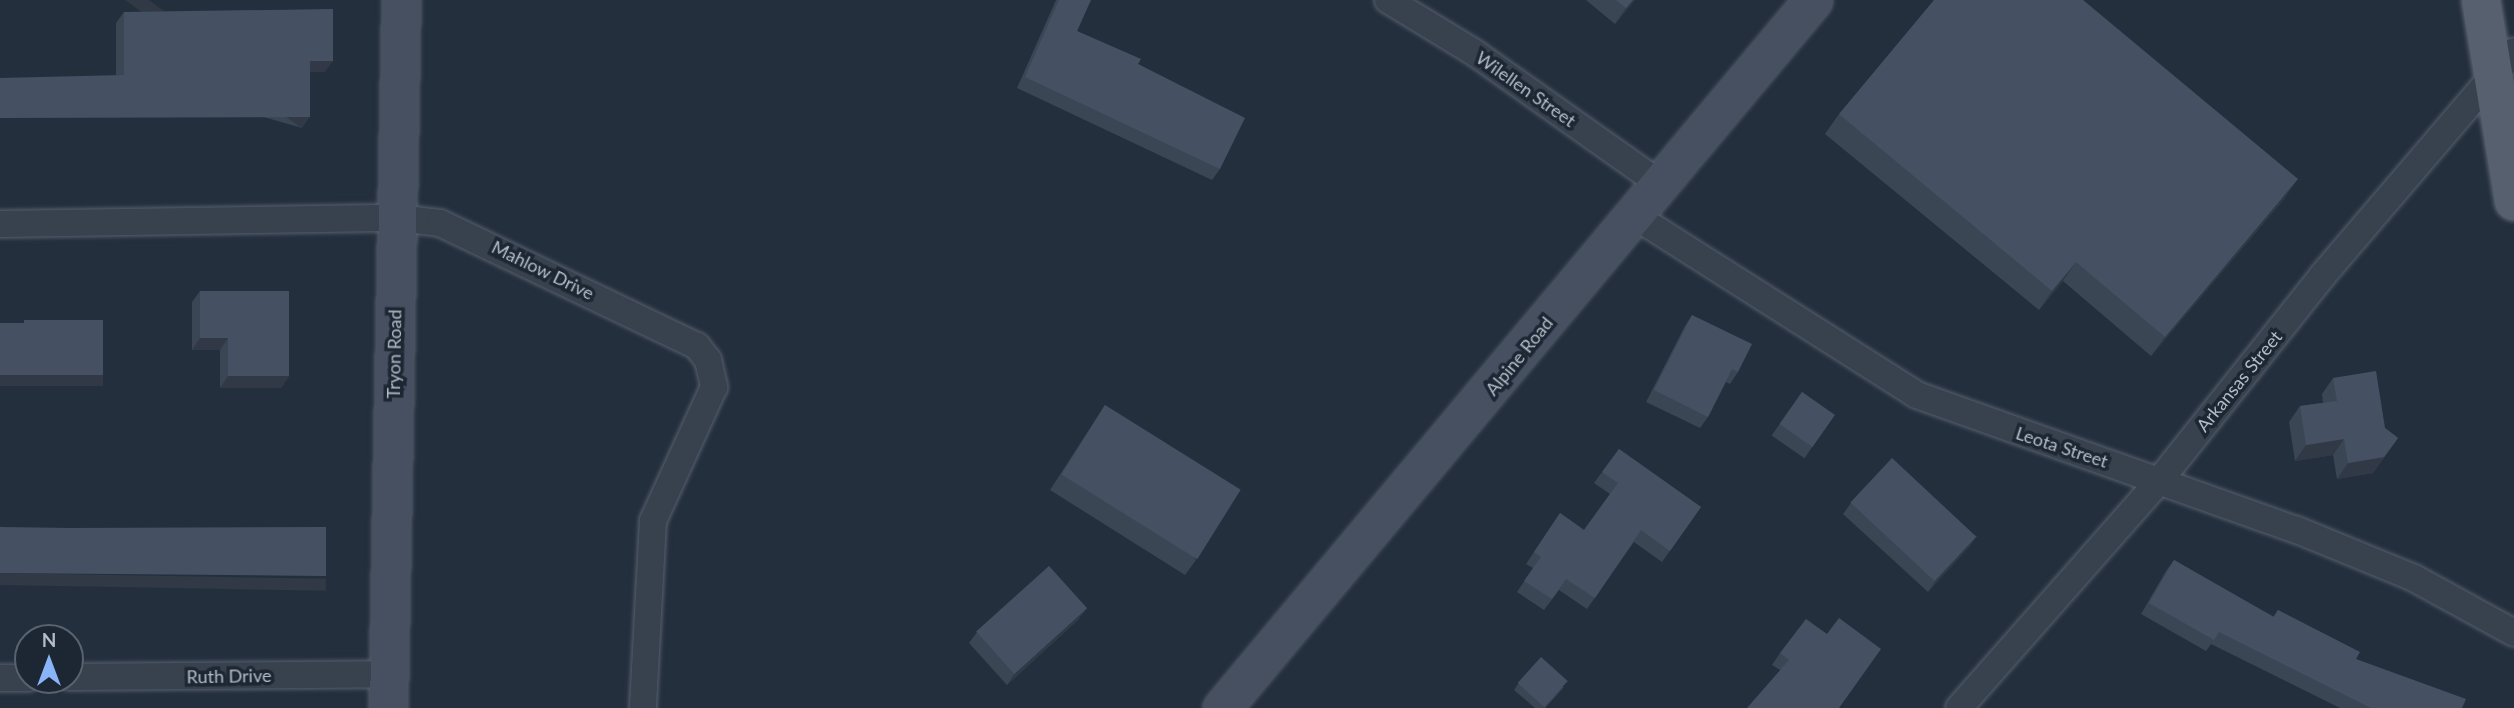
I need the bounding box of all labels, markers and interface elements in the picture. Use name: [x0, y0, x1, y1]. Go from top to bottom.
street label: Wilellen Street: [1472, 47, 1580, 131]
street label: Mahlow Drive: [488, 236, 598, 304]
street label: Tryon Road: [382, 309, 406, 399]
street label: Alpine Road: [1481, 312, 1557, 400]
street label: Arkansas Street: [2192, 326, 2286, 436]
street label: Leota Street: [2013, 422, 2111, 472]
north arrow: [14, 624, 84, 694]
text: N: [42, 628, 56, 651]
street label: Ruth Drive: [186, 664, 272, 688]

